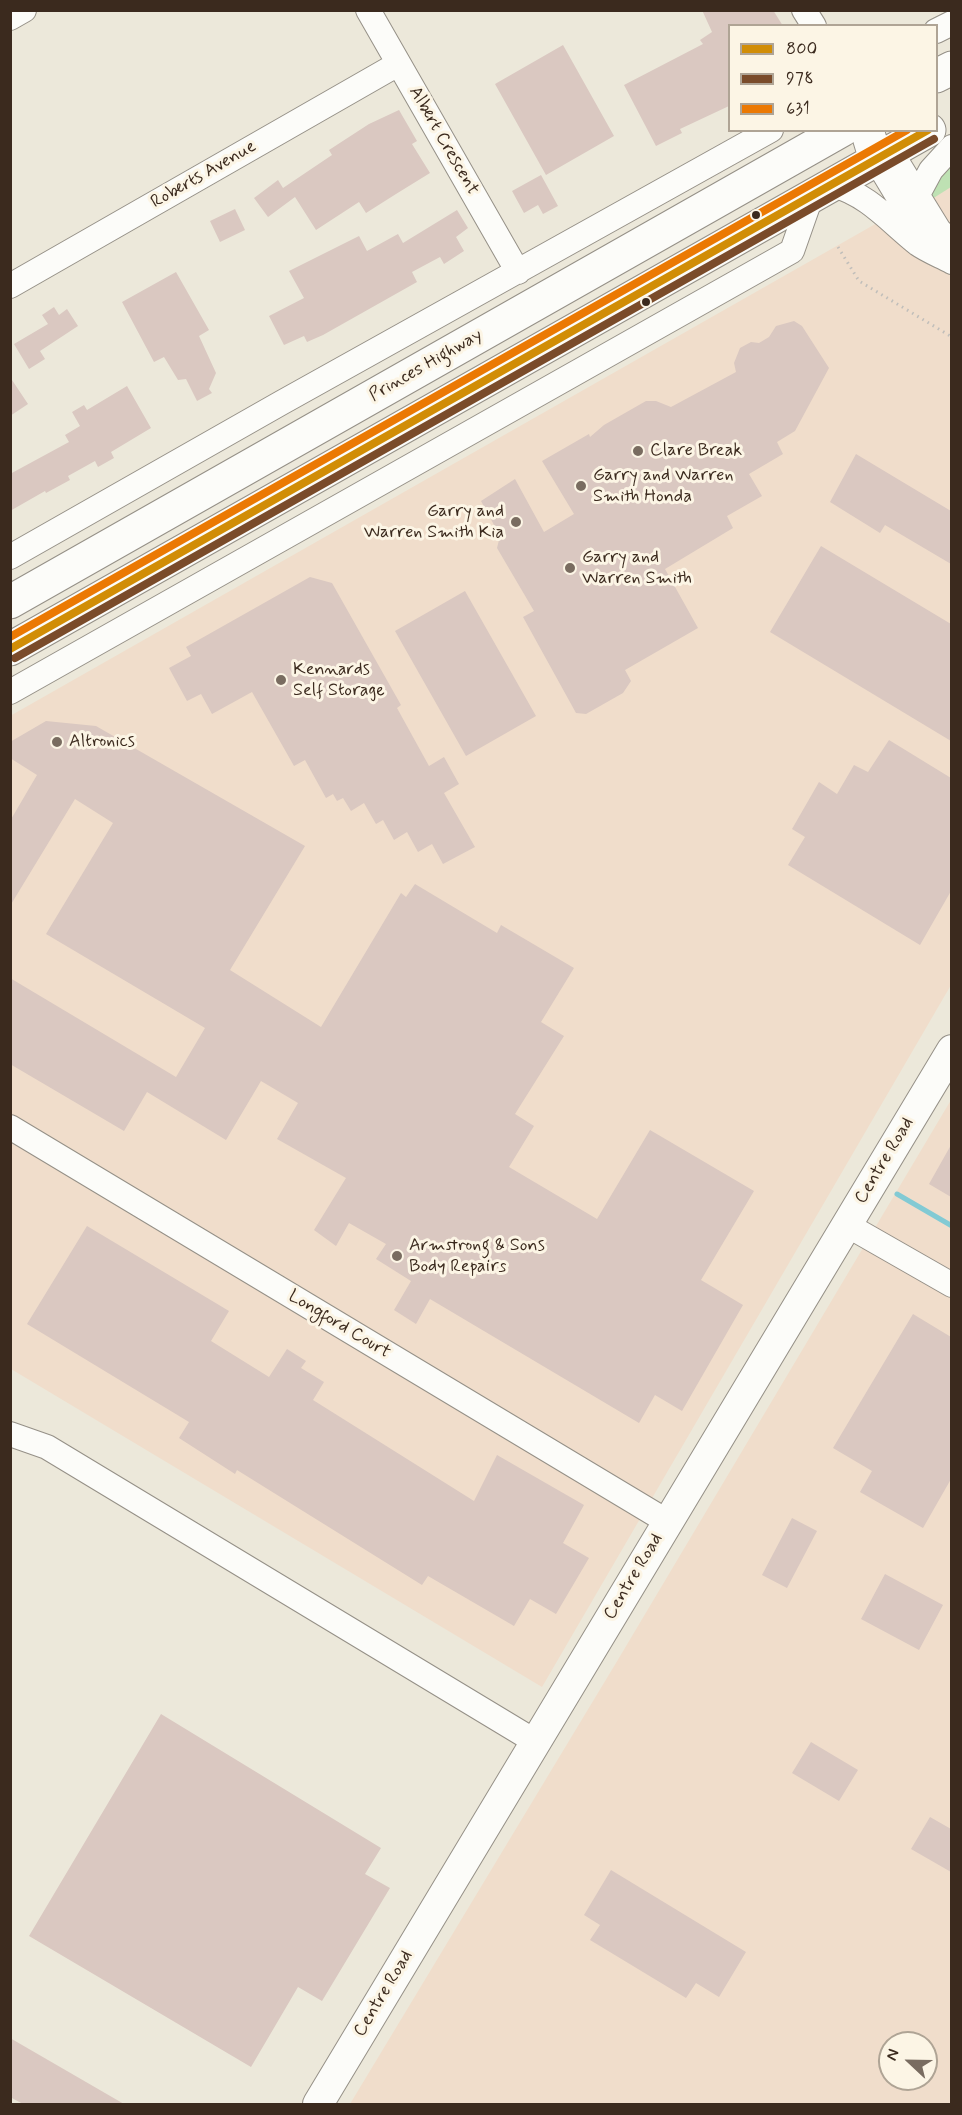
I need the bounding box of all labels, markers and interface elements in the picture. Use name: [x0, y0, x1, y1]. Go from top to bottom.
legend: [728, 24, 938, 132]
text: 800: [786, 37, 817, 61]
text: 978: [786, 67, 814, 91]
street label: Albert Crescent: [403, 83, 483, 199]
text: 631: [786, 97, 810, 121]
street label: Roberts Avenue: [148, 136, 260, 214]
unlabelled marker: [750, 209, 762, 221]
unlabelled marker: [640, 296, 652, 308]
street label: Princes Highway: [366, 325, 486, 407]
place label: Clare Break: [650, 440, 742, 462]
marker: Clare Break: [631, 444, 645, 458]
place label: Garry and Warren Smith Honda: [593, 465, 734, 508]
marker: Garry and Warren Smith Honda: [574, 479, 588, 493]
place label: Garry and Warren Smith Kia: [364, 501, 504, 544]
marker: Garry and Warren Smith Kia: [509, 515, 523, 529]
place label: Garry and Warren Smith: [582, 547, 692, 590]
marker: Garry and Warren Smith: [563, 561, 577, 575]
place label: Kennards Self Storage: [293, 659, 385, 702]
marker: Kennards Self Storage: [274, 673, 288, 687]
place label: Altronics: [69, 731, 135, 753]
marker: Altronics: [50, 735, 64, 749]
street label: Centre Road: [851, 1114, 919, 1208]
place label: Armstrong & Sons Body Repairs: [409, 1235, 545, 1278]
marker: Armstrong & Sons Body Repairs: [390, 1249, 404, 1263]
street label: Longford Court: [284, 1286, 394, 1364]
street label: Centre Road: [600, 1530, 668, 1624]
street label: Centre Road: [350, 1947, 418, 2041]
north arrow: [878, 2031, 938, 2091]
text: N: [881, 2046, 904, 2064]

